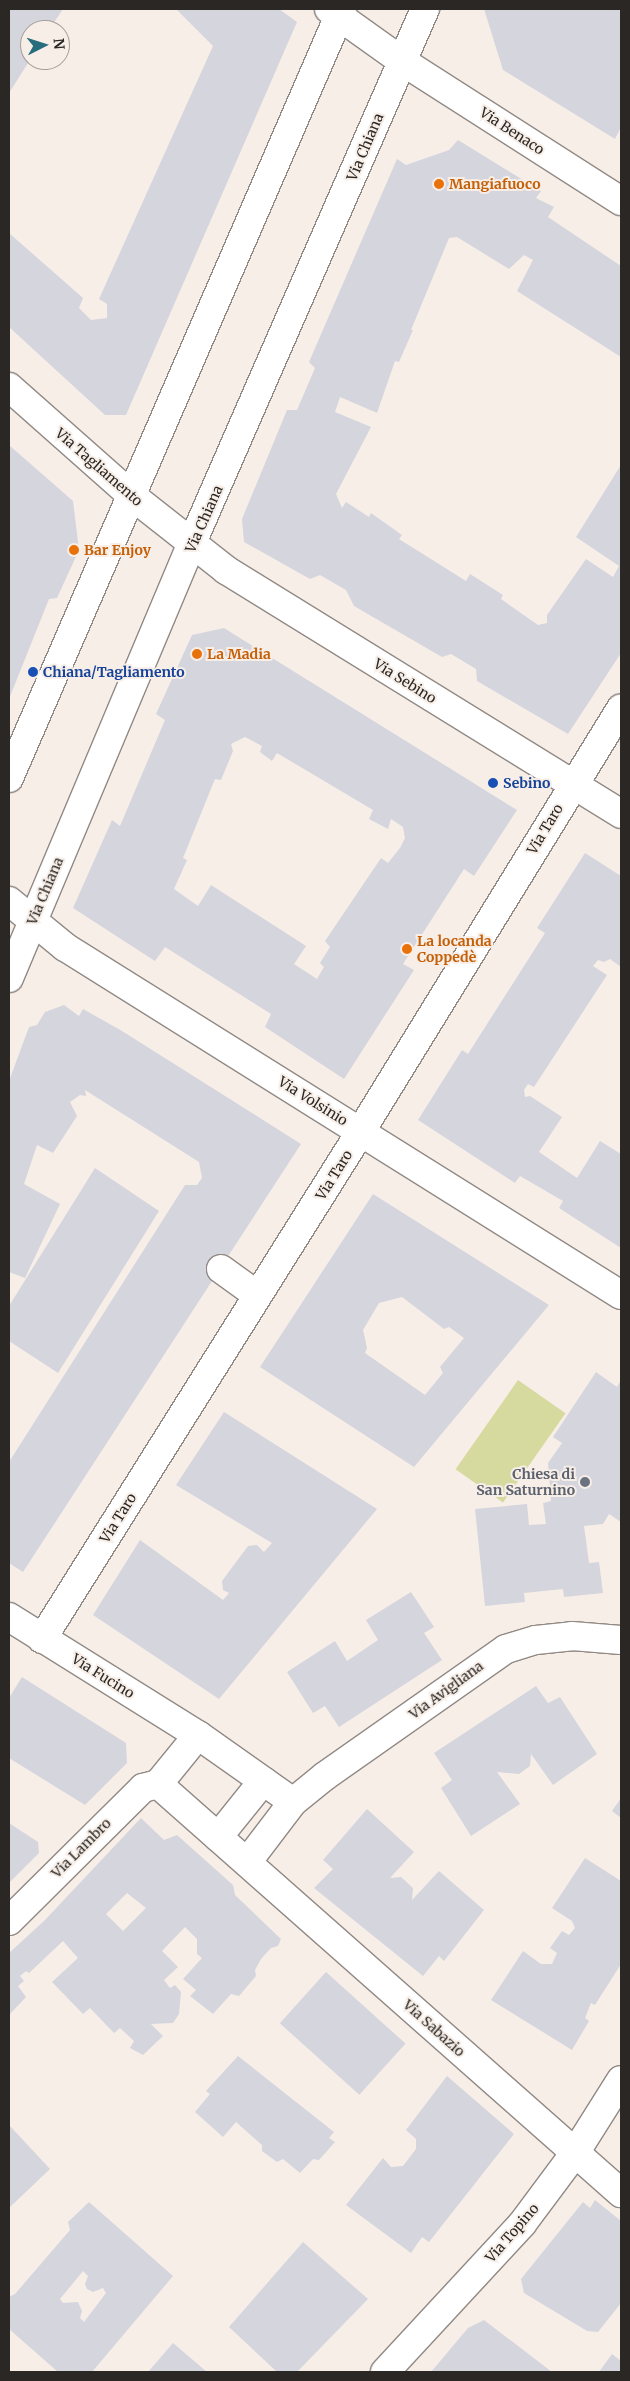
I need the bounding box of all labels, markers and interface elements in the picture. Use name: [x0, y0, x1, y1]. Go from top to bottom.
north arrow: [20, 20, 70, 70]
text: N: [49, 37, 68, 50]
street label: Via Benaco: [477, 104, 547, 158]
street label: Via Chiana: [343, 111, 387, 183]
place label: Mangiafuoco: [449, 176, 540, 192]
marker: Mangiafuoco: [433, 178, 445, 190]
street label: Via Tagliamento: [52, 425, 146, 509]
street label: Via Chiana: [182, 483, 226, 555]
place label: Bar Enjoy: [84, 542, 151, 558]
marker: Bar Enjoy: [68, 544, 80, 556]
place label: La Madia: [207, 646, 271, 662]
marker: La Madia: [191, 648, 203, 660]
street label: Via Sebino: [371, 655, 439, 707]
place label: Chiana/Tagliamento: [43, 664, 185, 680]
marker: Chiana/Tagliamento: [27, 666, 39, 678]
place label: Sebino: [503, 775, 550, 791]
marker: Sebino: [487, 777, 499, 789]
street label: Via Taro: [523, 801, 567, 857]
street label: Via Chiana: [23, 855, 67, 927]
place label: La locanda Coppedè: [417, 933, 492, 966]
marker: La locanda Coppedè: [401, 943, 413, 955]
street label: Via Volsinio: [275, 1073, 351, 1129]
street label: Via Taro: [312, 1147, 356, 1203]
place label: Chiesa di San Saturnino: [476, 1466, 575, 1498]
marker: Chiesa di San Saturnino: [579, 1476, 591, 1488]
street label: Via Taro: [96, 1490, 140, 1546]
street label: Via Fucino: [69, 1650, 137, 1702]
street label: Via Avigliana: [406, 1658, 486, 1722]
street label: Via Lambro: [48, 1815, 114, 1881]
street label: Via Sabazio: [400, 1996, 468, 2060]
street label: Via Topino: [482, 2200, 542, 2266]

